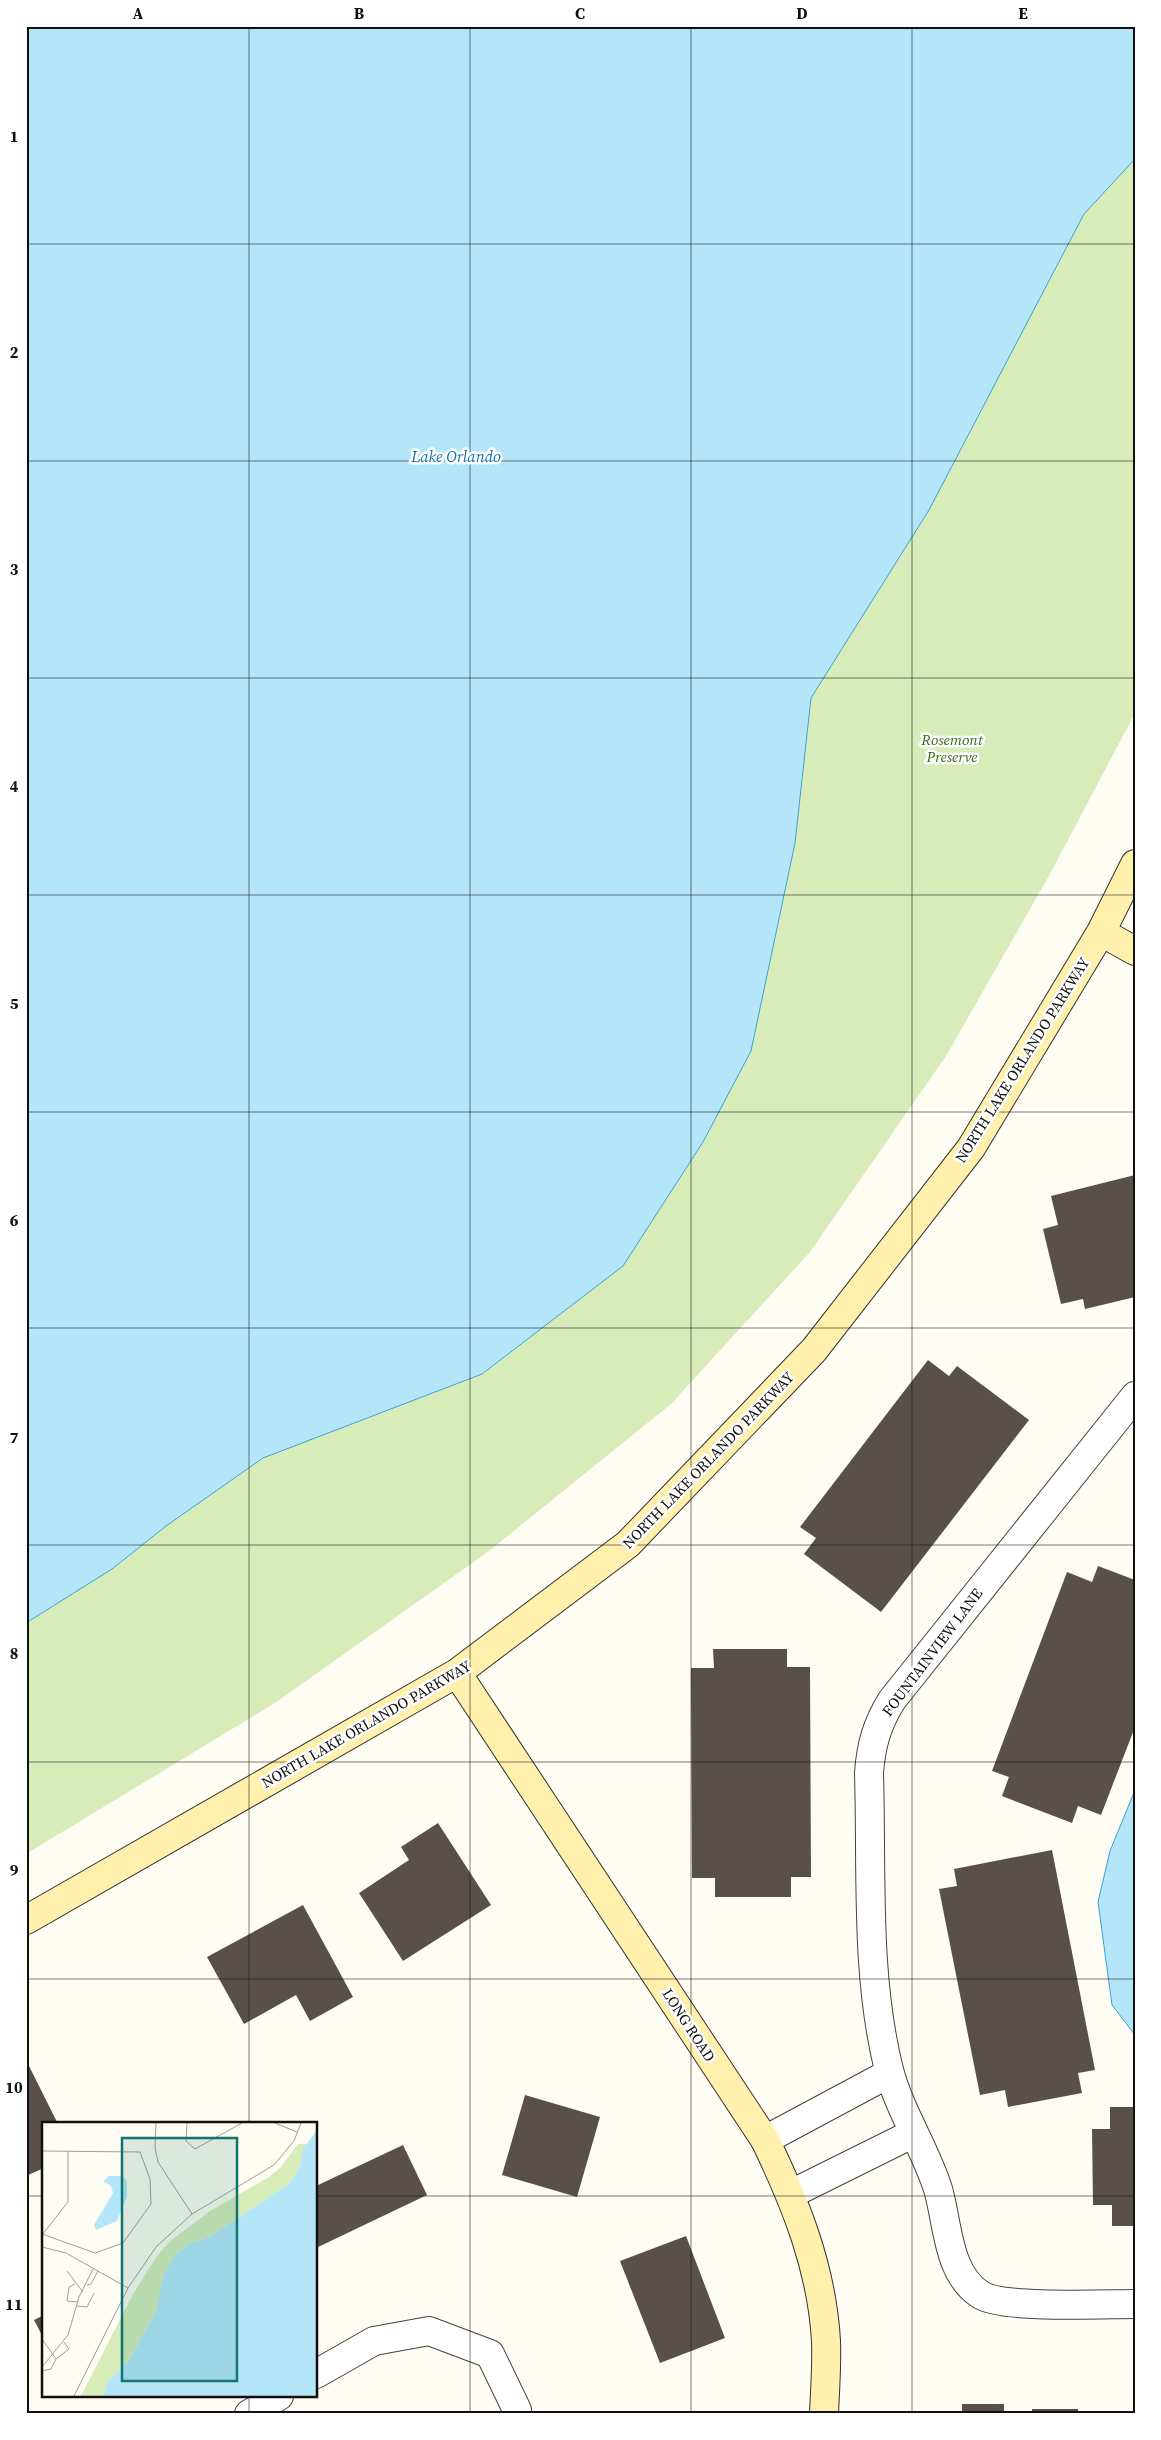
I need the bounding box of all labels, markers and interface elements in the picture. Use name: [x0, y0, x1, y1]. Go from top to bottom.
text: A: [133, 2, 144, 24]
text: B: [354, 2, 365, 24]
text: C: [575, 2, 585, 24]
text: D: [796, 2, 808, 24]
text: E: [1018, 2, 1028, 24]
text: 1: [10, 125, 18, 147]
text: 2: [10, 341, 19, 363]
water label: Lake Orlando: [410, 445, 501, 467]
text: 3: [10, 558, 19, 580]
park label: Rosemont Preserve: [920, 729, 984, 767]
text: 4: [10, 775, 19, 797]
street label: NORTH LAKE ORLANDO PARKWAY: [950, 953, 1094, 1167]
text: 5: [10, 992, 19, 1014]
text: 6: [10, 1209, 19, 1231]
street label: NORTH LAKE ORLANDO PARKWAY: [618, 1366, 799, 1553]
text: 7: [10, 1426, 19, 1448]
street label: FOUNTAINVIEW LANE: [877, 1584, 987, 1720]
text: 8: [10, 1642, 18, 1664]
street label: NORTH LAKE ORLANDO PARKWAY: [257, 1655, 475, 1793]
text: 9: [10, 1859, 19, 1881]
street label: LONG ROAD: [658, 1984, 720, 2066]
text: 10: [5, 2076, 23, 2098]
inset map: [42, 2122, 318, 2398]
text: 11: [5, 2293, 23, 2315]

